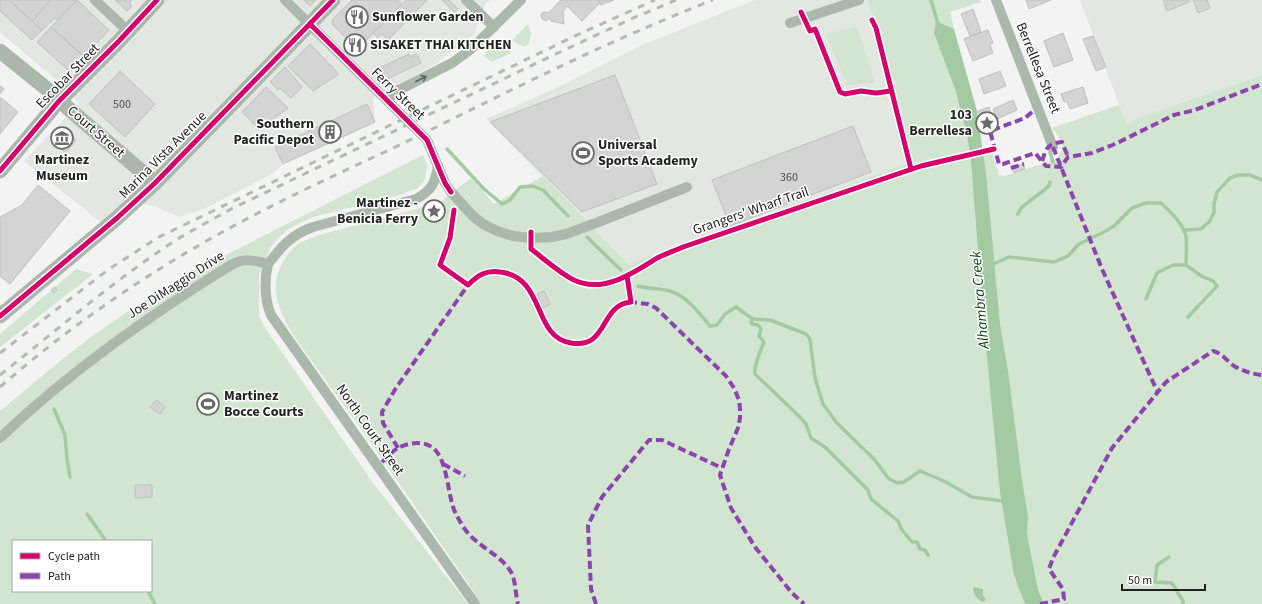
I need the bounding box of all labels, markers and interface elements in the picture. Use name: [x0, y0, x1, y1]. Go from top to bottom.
restaurant icon: Sunflower Garden: [344, 4, 370, 30]
place label: Sunflower Garden: [372, 7, 484, 27]
street label: Berrellesa Street: [1011, 19, 1065, 117]
restaurant icon: SISAKET THAI KITCHEN: [342, 32, 368, 58]
place label: SISAKET THAI KITCHEN: [370, 35, 512, 55]
street label: Escobar Street: [32, 39, 105, 113]
street label: Ferry Street: [367, 63, 430, 125]
one-way arrow: [414, 75, 426, 83]
house number: 500: [113, 96, 131, 113]
street label: Court Street: [63, 101, 129, 163]
place label: 103 Berrellesa: [909, 105, 972, 141]
street label: Marina Vista Avenue: [115, 107, 211, 203]
place icon: 103 Berrellesa: [974, 110, 1000, 136]
place label: Southern Pacific Depot: [233, 114, 315, 150]
building icon: Southern Pacific Depot: [317, 119, 343, 145]
museum icon: Martinez Museum: [49, 125, 75, 151]
place label: Universal Sports Academy: [598, 135, 698, 171]
sports icon: Universal Sports Academy: [570, 140, 596, 166]
place label: Martinez Museum: [35, 150, 90, 186]
house number: 360: [780, 169, 798, 186]
street label: Grangers' Wharf Trail: [690, 182, 812, 240]
place label: Martinez - Benicia Ferry: [337, 193, 419, 229]
place icon: Martinez - Benicia Ferry: [421, 198, 447, 224]
street label: Joe DiMaggio Drive: [124, 246, 228, 324]
water label: Alhambra Creek: [965, 249, 995, 351]
street label: North Court Street: [331, 380, 409, 480]
place label: Martinez Bocce Courts: [224, 386, 304, 422]
sports icon: Martinez Bocce Courts: [195, 391, 221, 417]
legend: [12, 540, 152, 592]
text: Cycle path: [48, 548, 100, 565]
scale bar: [1122, 566, 1205, 592]
text: Path: [48, 568, 71, 585]
text: 50 m: [1128, 572, 1152, 589]

